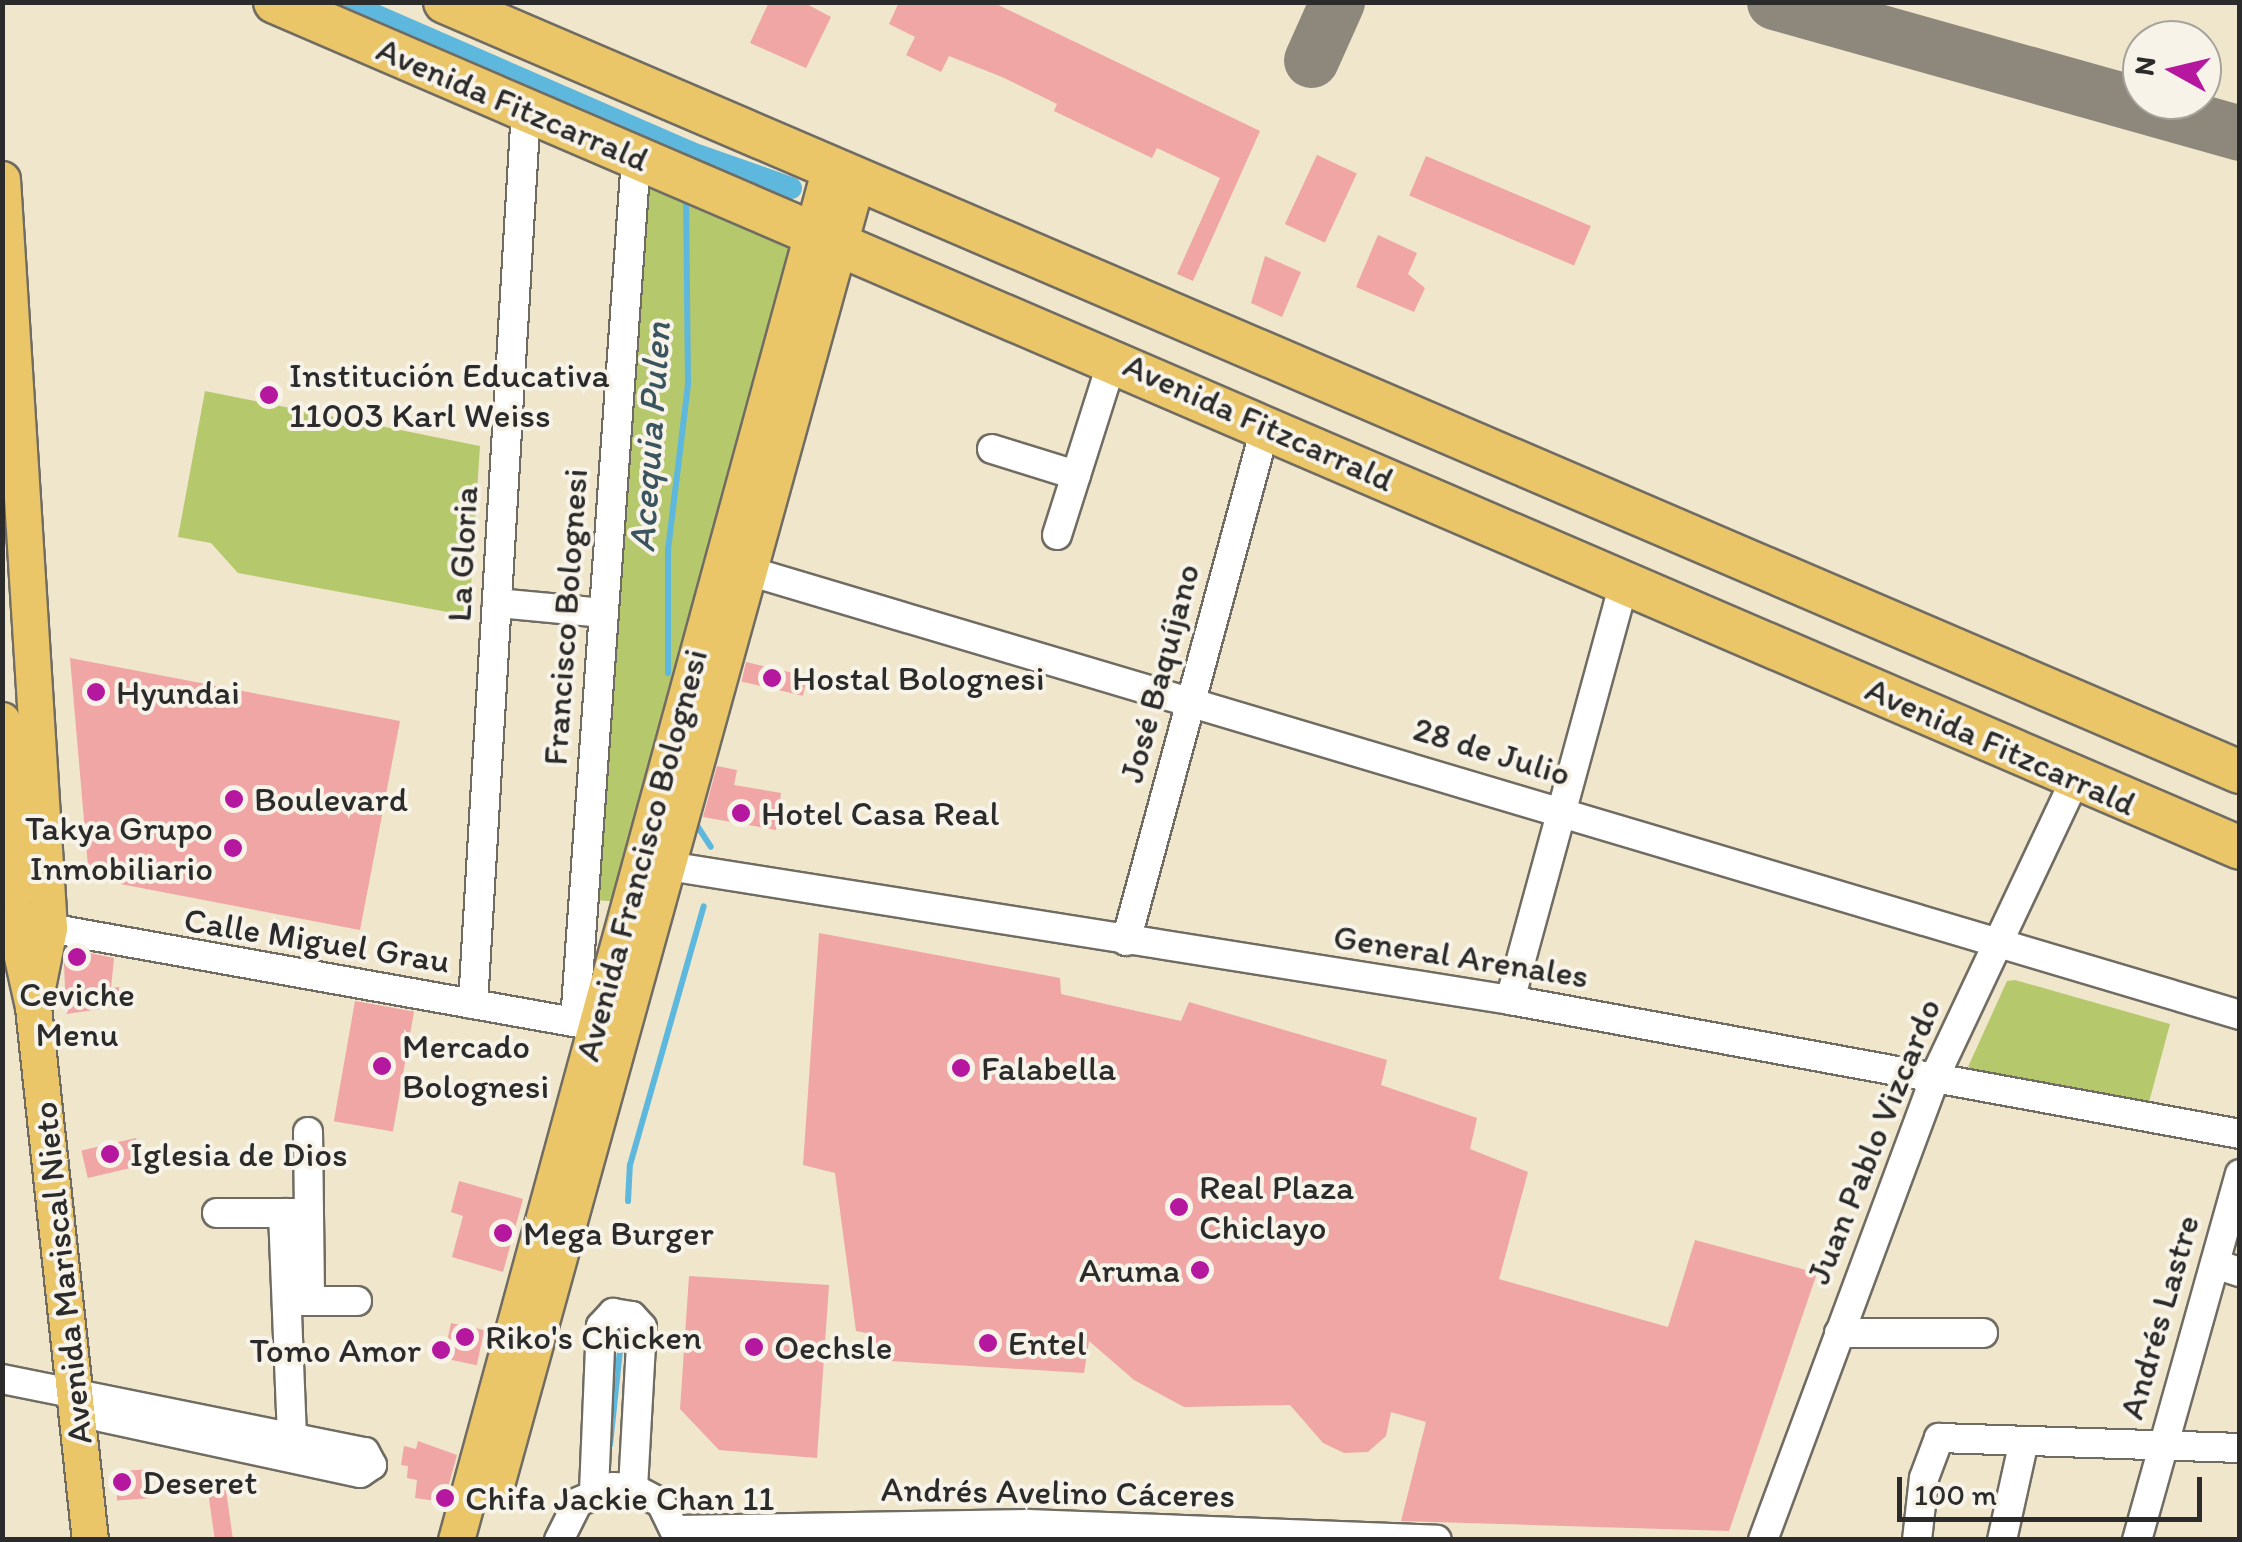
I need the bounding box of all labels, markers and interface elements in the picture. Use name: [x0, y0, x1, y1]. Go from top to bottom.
north arrow: [2122, 20, 2222, 120]
street label: Avenida Fitzcarrald: [371, 28, 655, 180]
text: N: [2126, 54, 2162, 78]
water label: Acequia Pulen: [619, 321, 681, 553]
street label: Avenida Fitzcarrald: [1117, 344, 1401, 500]
place label: Institución Educativa 11003 Karl Weiss: [289, 354, 610, 436]
marker: Institución Educativa 11003 Karl Weiss: [258, 384, 280, 406]
street label: Francisco Bolognesi: [534, 467, 596, 767]
street label: La Gloria: [437, 485, 487, 623]
street label: José Baquíjano: [1109, 558, 1209, 788]
street label: Avenida Francisco Bolognesi: [566, 644, 716, 1066]
place label: Hostal Bolognesi: [792, 657, 1045, 699]
marker: Hostal Bolognesi: [761, 667, 783, 689]
street label: Avenida Fitzcarrald: [1859, 668, 2143, 824]
place label: Hyundai: [116, 671, 240, 713]
marker: Hyundai: [85, 681, 107, 703]
street label: 28 de Julio: [1408, 707, 1576, 795]
place label: Boulevard: [254, 778, 408, 820]
marker: Boulevard: [223, 788, 245, 810]
place label: Hotel Casa Real: [761, 792, 997, 834]
marker: Hotel Casa Real: [730, 802, 752, 824]
place label: Takya Grupo Inmobiliario: [27, 807, 213, 889]
marker: Takya Grupo Inmobiliario: [222, 837, 244, 859]
street label: Calle Miguel Grau: [181, 898, 453, 982]
street label: General Arenales: [1331, 915, 1591, 997]
marker: Ceviche Menu: [66, 946, 88, 968]
place label: Ceviche Menu: [19, 973, 135, 1055]
street label: Juan Pablo Vizcardo: [1797, 993, 1949, 1289]
place label: Mercado Bolognesi: [402, 1025, 549, 1107]
place label: Falabella: [981, 1047, 1116, 1089]
marker: Mercado Bolognesi: [371, 1055, 393, 1077]
marker: Falabella: [950, 1057, 972, 1079]
street label: Avenida Mariscal Nieto: [23, 1100, 101, 1446]
place label: Iglesia de Dios: [130, 1133, 348, 1175]
marker: Iglesia de Dios: [99, 1143, 121, 1165]
place label: Real Plaza Chiclayo: [1199, 1166, 1353, 1248]
marker: Real Plaza Chiclayo: [1168, 1196, 1190, 1218]
street label: Andrés Lastre: [2110, 1210, 2208, 1424]
place label: Mega Burger: [523, 1212, 714, 1254]
marker: Mega Burger: [492, 1222, 514, 1244]
place label: Aruma: [1079, 1249, 1180, 1291]
marker: Aruma: [1189, 1259, 1211, 1281]
place label: Riko's Chicken: [485, 1316, 702, 1358]
place label: Entel: [1008, 1322, 1087, 1364]
marker: Riko's Chicken: [454, 1326, 476, 1348]
place label: Oechsle: [774, 1326, 892, 1368]
place label: Tomo Amor: [249, 1329, 421, 1371]
marker: Entel: [977, 1332, 999, 1354]
marker: Oechsle: [743, 1336, 765, 1358]
marker: Tomo Amor: [430, 1339, 452, 1361]
scale bar: [1902, 1457, 2207, 1519]
place label: Deseret: [142, 1461, 257, 1503]
street label: Andrés Avelino Cáceres: [881, 1468, 1235, 1516]
marker: Deseret: [111, 1471, 133, 1493]
text: 100 m: [1914, 1476, 1997, 1513]
place label: Chifa Jackie Chan 11: [465, 1477, 775, 1519]
marker: Chifa Jackie Chan 11: [434, 1487, 456, 1509]

